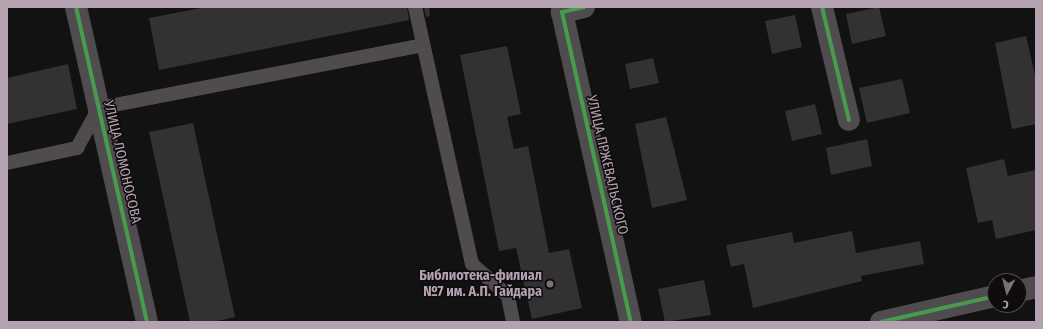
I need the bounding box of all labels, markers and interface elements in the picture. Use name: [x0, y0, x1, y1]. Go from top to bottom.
street label: УЛИЦА ПРЖЕВАЛЬСКОГО: [583, 94, 631, 236]
street label: УЛИЦА ЛОМОНОСОВА: [100, 99, 144, 225]
place label: Библиотека-филиал №7 им. А.П. Гайдара: [419, 268, 542, 300]
north arrow: [987, 273, 1027, 313]
marker: Библиотека-филиал №7 им. А.П. Гайдара: [545, 279, 555, 289]
text: С: [1002, 298, 1009, 311]

